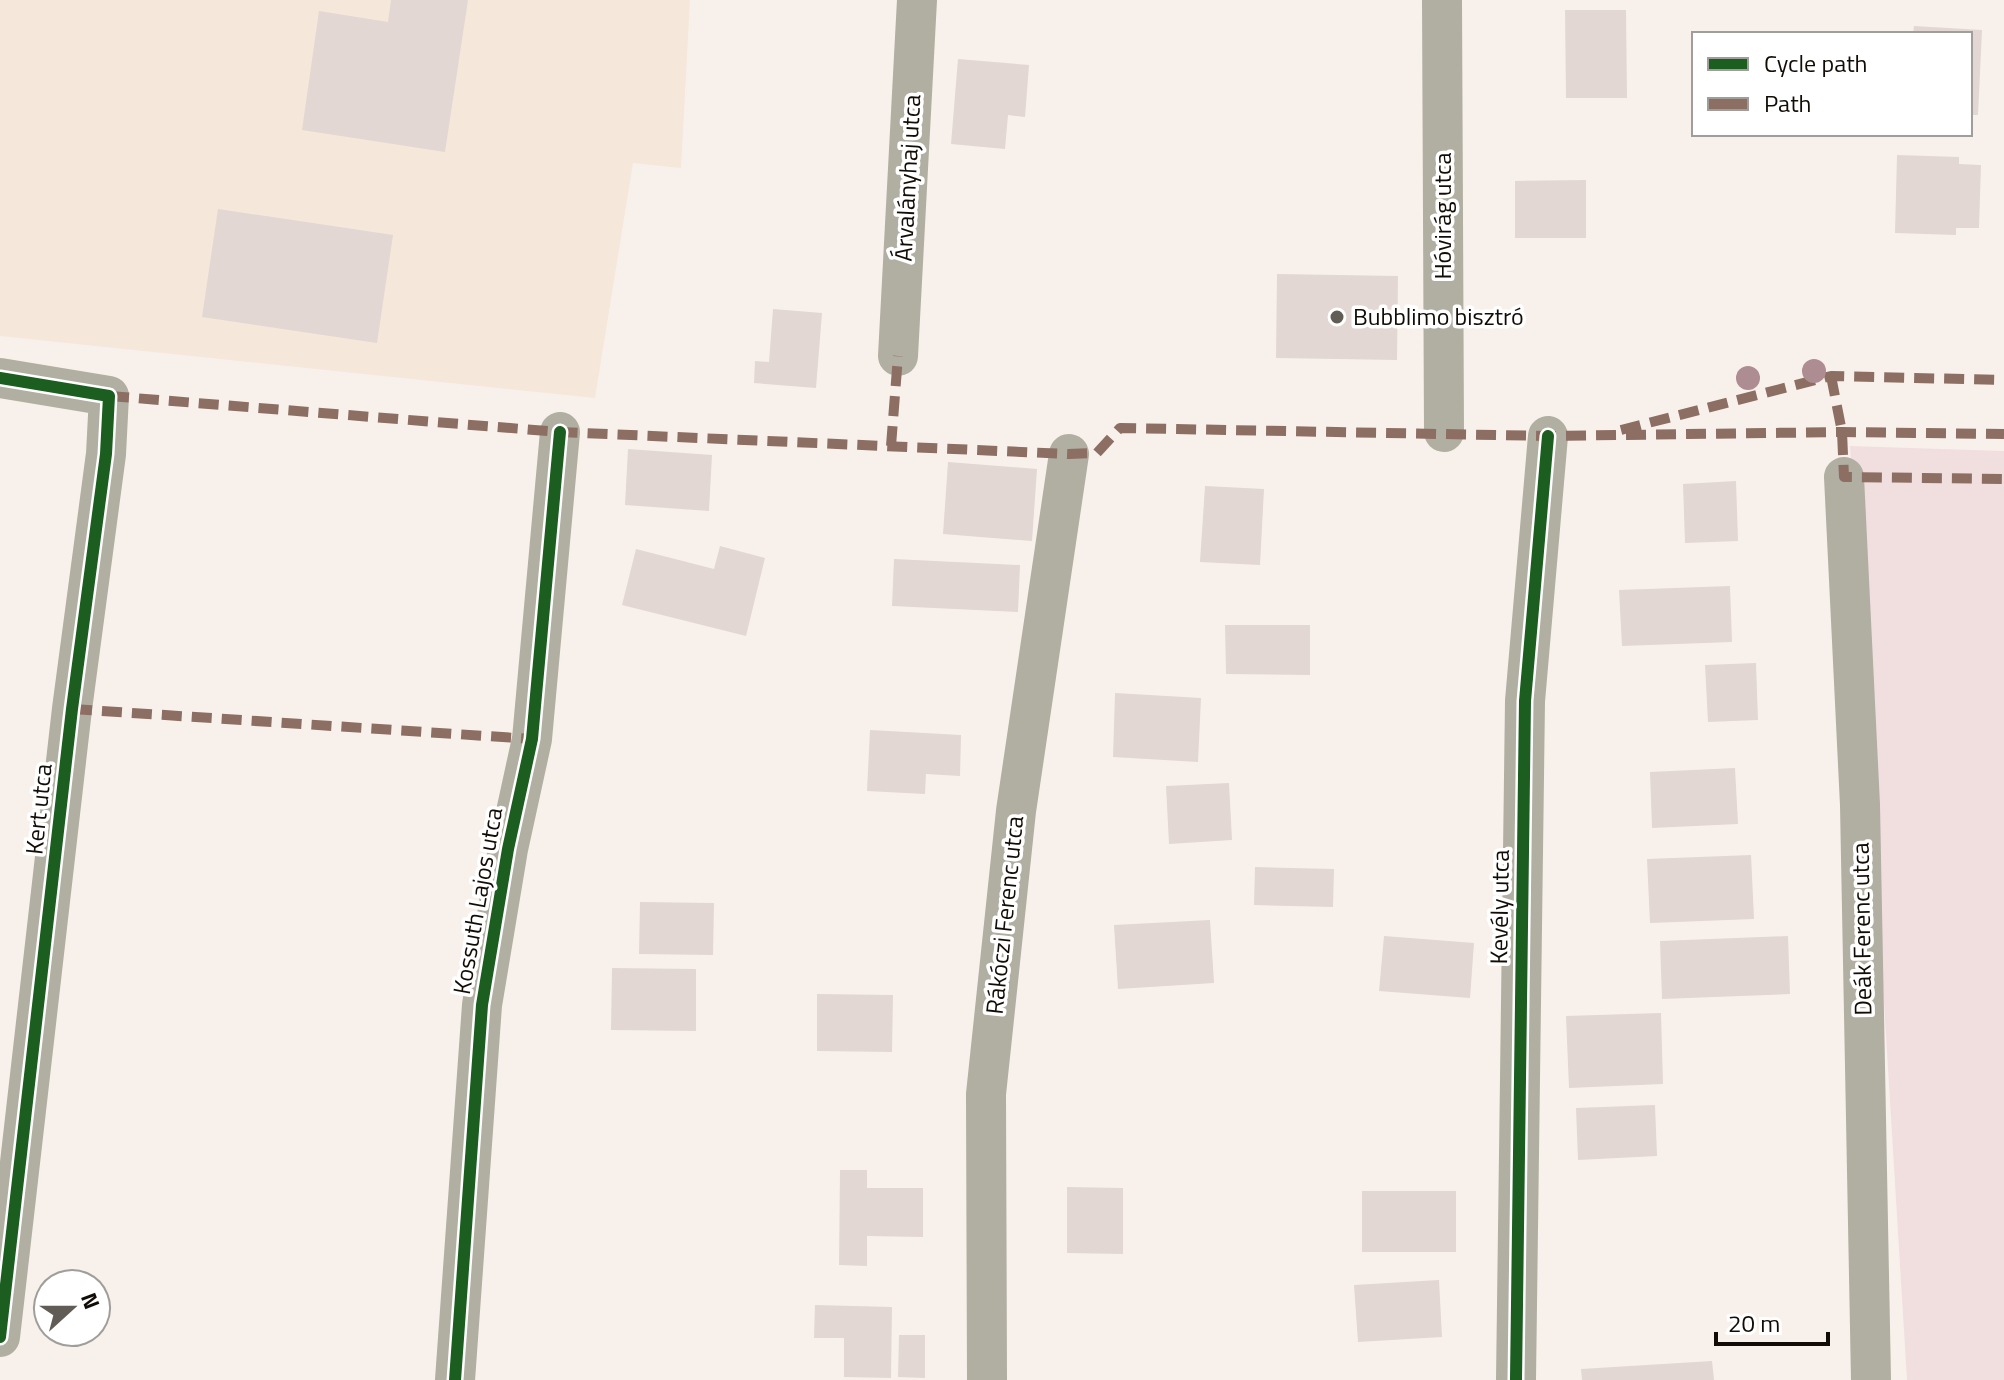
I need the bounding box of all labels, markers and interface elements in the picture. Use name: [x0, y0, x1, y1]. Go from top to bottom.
legend: [1692, 32, 1972, 136]
text: Cycle path: [1764, 45, 1867, 81]
text: Path: [1764, 85, 1811, 121]
street label: Árvalányhaj utca: [885, 94, 929, 262]
street label: Hóvirág utca: [1424, 153, 1460, 279]
place label: Bubblimo bisztró: [1353, 298, 1524, 334]
marker: Bubblimo bisztró: [1328, 308, 1346, 326]
street label: Kert utca: [15, 762, 61, 856]
street label: Kossuth Lajos utca: [443, 805, 511, 997]
street label: Rákóczi Ferenc utca: [976, 814, 1032, 1016]
street label: Deák Ferenc utca: [1841, 842, 1881, 1016]
street label: Kevély utca: [1480, 849, 1518, 965]
north arrow: [32, 1268, 112, 1348]
text: N: [72, 1288, 109, 1314]
scale bar: [1716, 1296, 1828, 1346]
text: 20 m: [1728, 1305, 1780, 1341]

